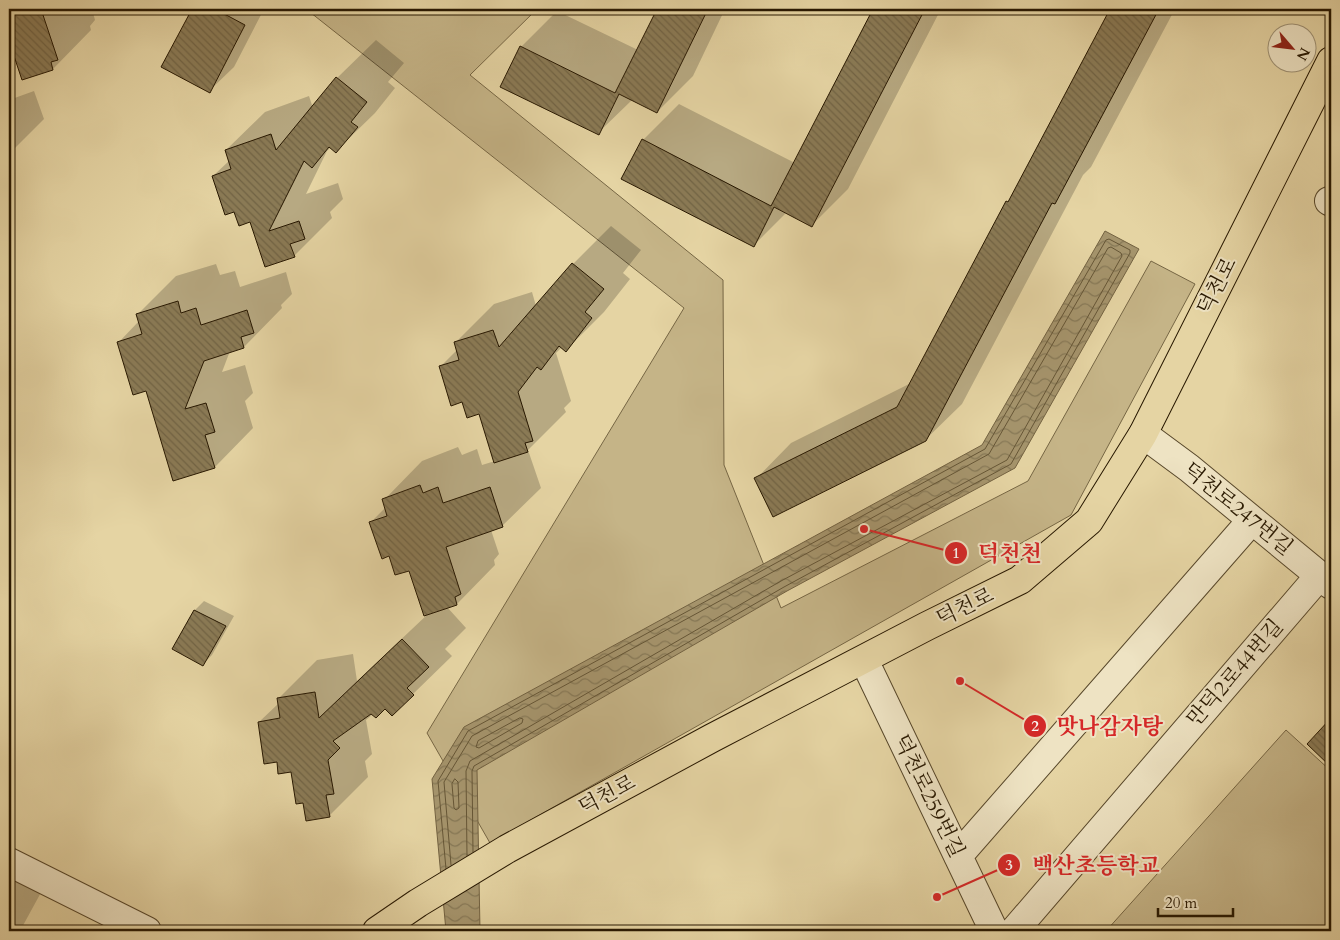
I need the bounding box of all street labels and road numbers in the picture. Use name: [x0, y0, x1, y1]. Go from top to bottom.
street label: 덕천로: [1190, 252, 1244, 320]
street label: 덕천로247번길: [1177, 456, 1299, 562]
street label: 덕천로: [931, 581, 999, 633]
street label: 만덕2로44번길: [1180, 613, 1290, 733]
street label: 덕천로259번길: [887, 730, 971, 862]
street label: 덕천로: [573, 768, 641, 822]

